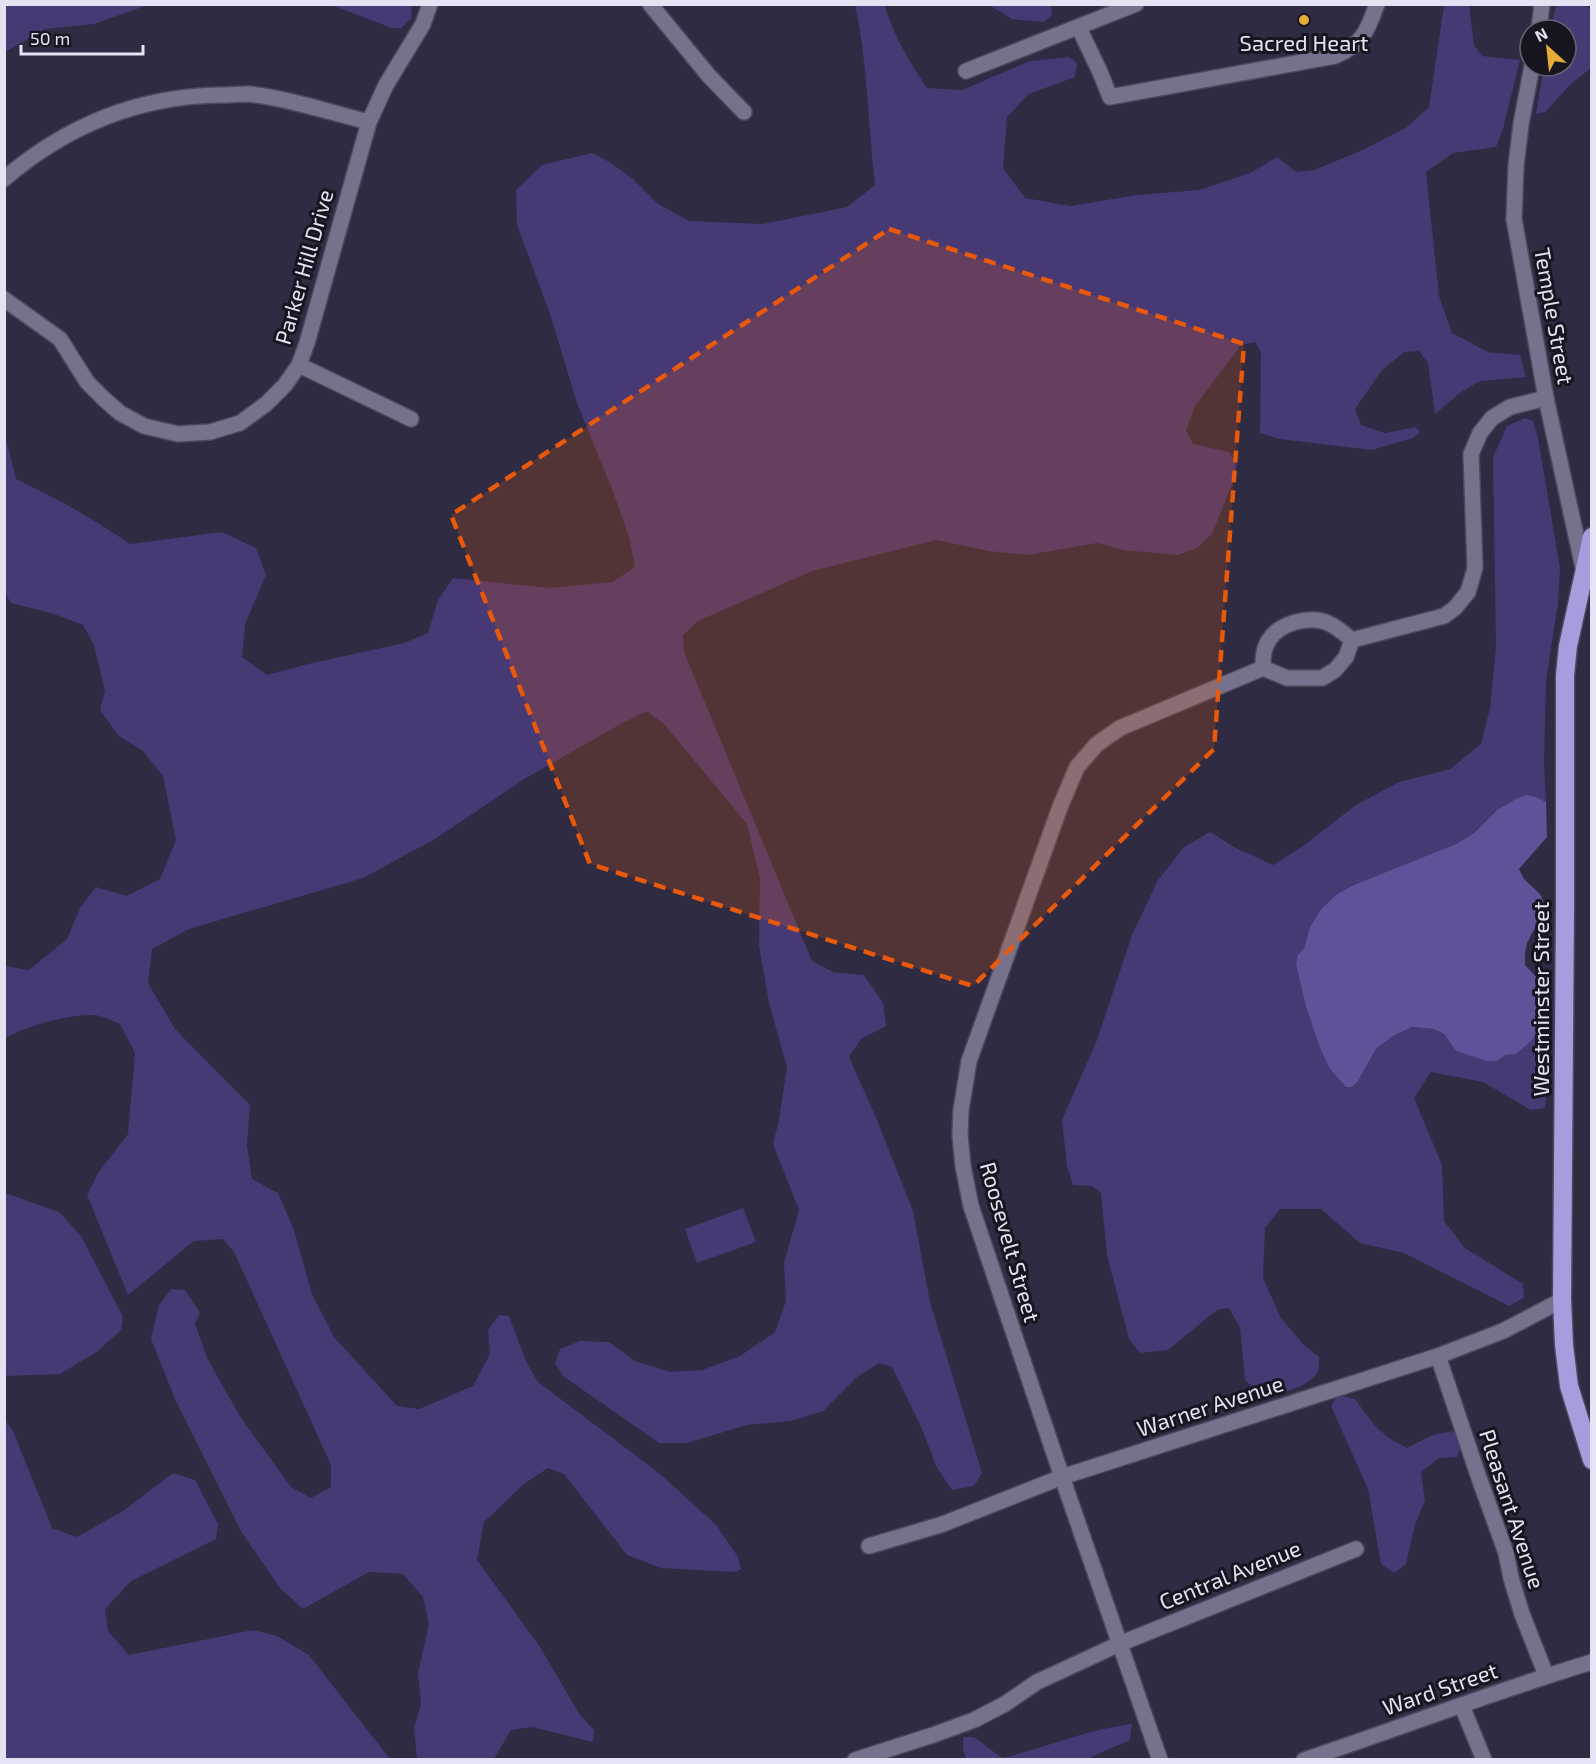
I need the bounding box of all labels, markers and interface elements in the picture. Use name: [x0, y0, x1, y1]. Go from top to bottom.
marker: Sacred Heart: [1297, 13, 1311, 27]
scale bar: [21, 18, 142, 56]
north arrow: [1518, 18, 1578, 78]
text: N: [1531, 23, 1550, 45]
text: 50 m: [30, 27, 70, 49]
place label: Sacred Heart: [1240, 29, 1368, 55]
street label: Parker Hill Drive: [269, 186, 338, 347]
street label: Temple Street: [1530, 245, 1580, 386]
street label: Westminster Street: [1527, 901, 1553, 1097]
street label: Roosevelt Street: [976, 1159, 1046, 1325]
street label: Warner Avenue: [1133, 1369, 1286, 1441]
street label: Pleasant Avenue: [1475, 1426, 1551, 1592]
street label: Central Avenue: [1155, 1534, 1304, 1614]
street label: Ward Street: [1379, 1656, 1501, 1720]

